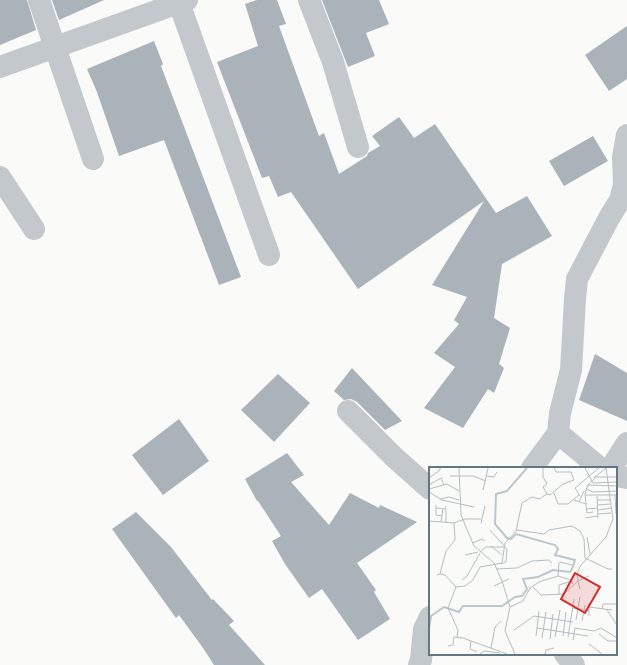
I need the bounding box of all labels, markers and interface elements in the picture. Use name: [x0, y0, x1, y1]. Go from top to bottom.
inset map: [429, 467, 617, 655]

